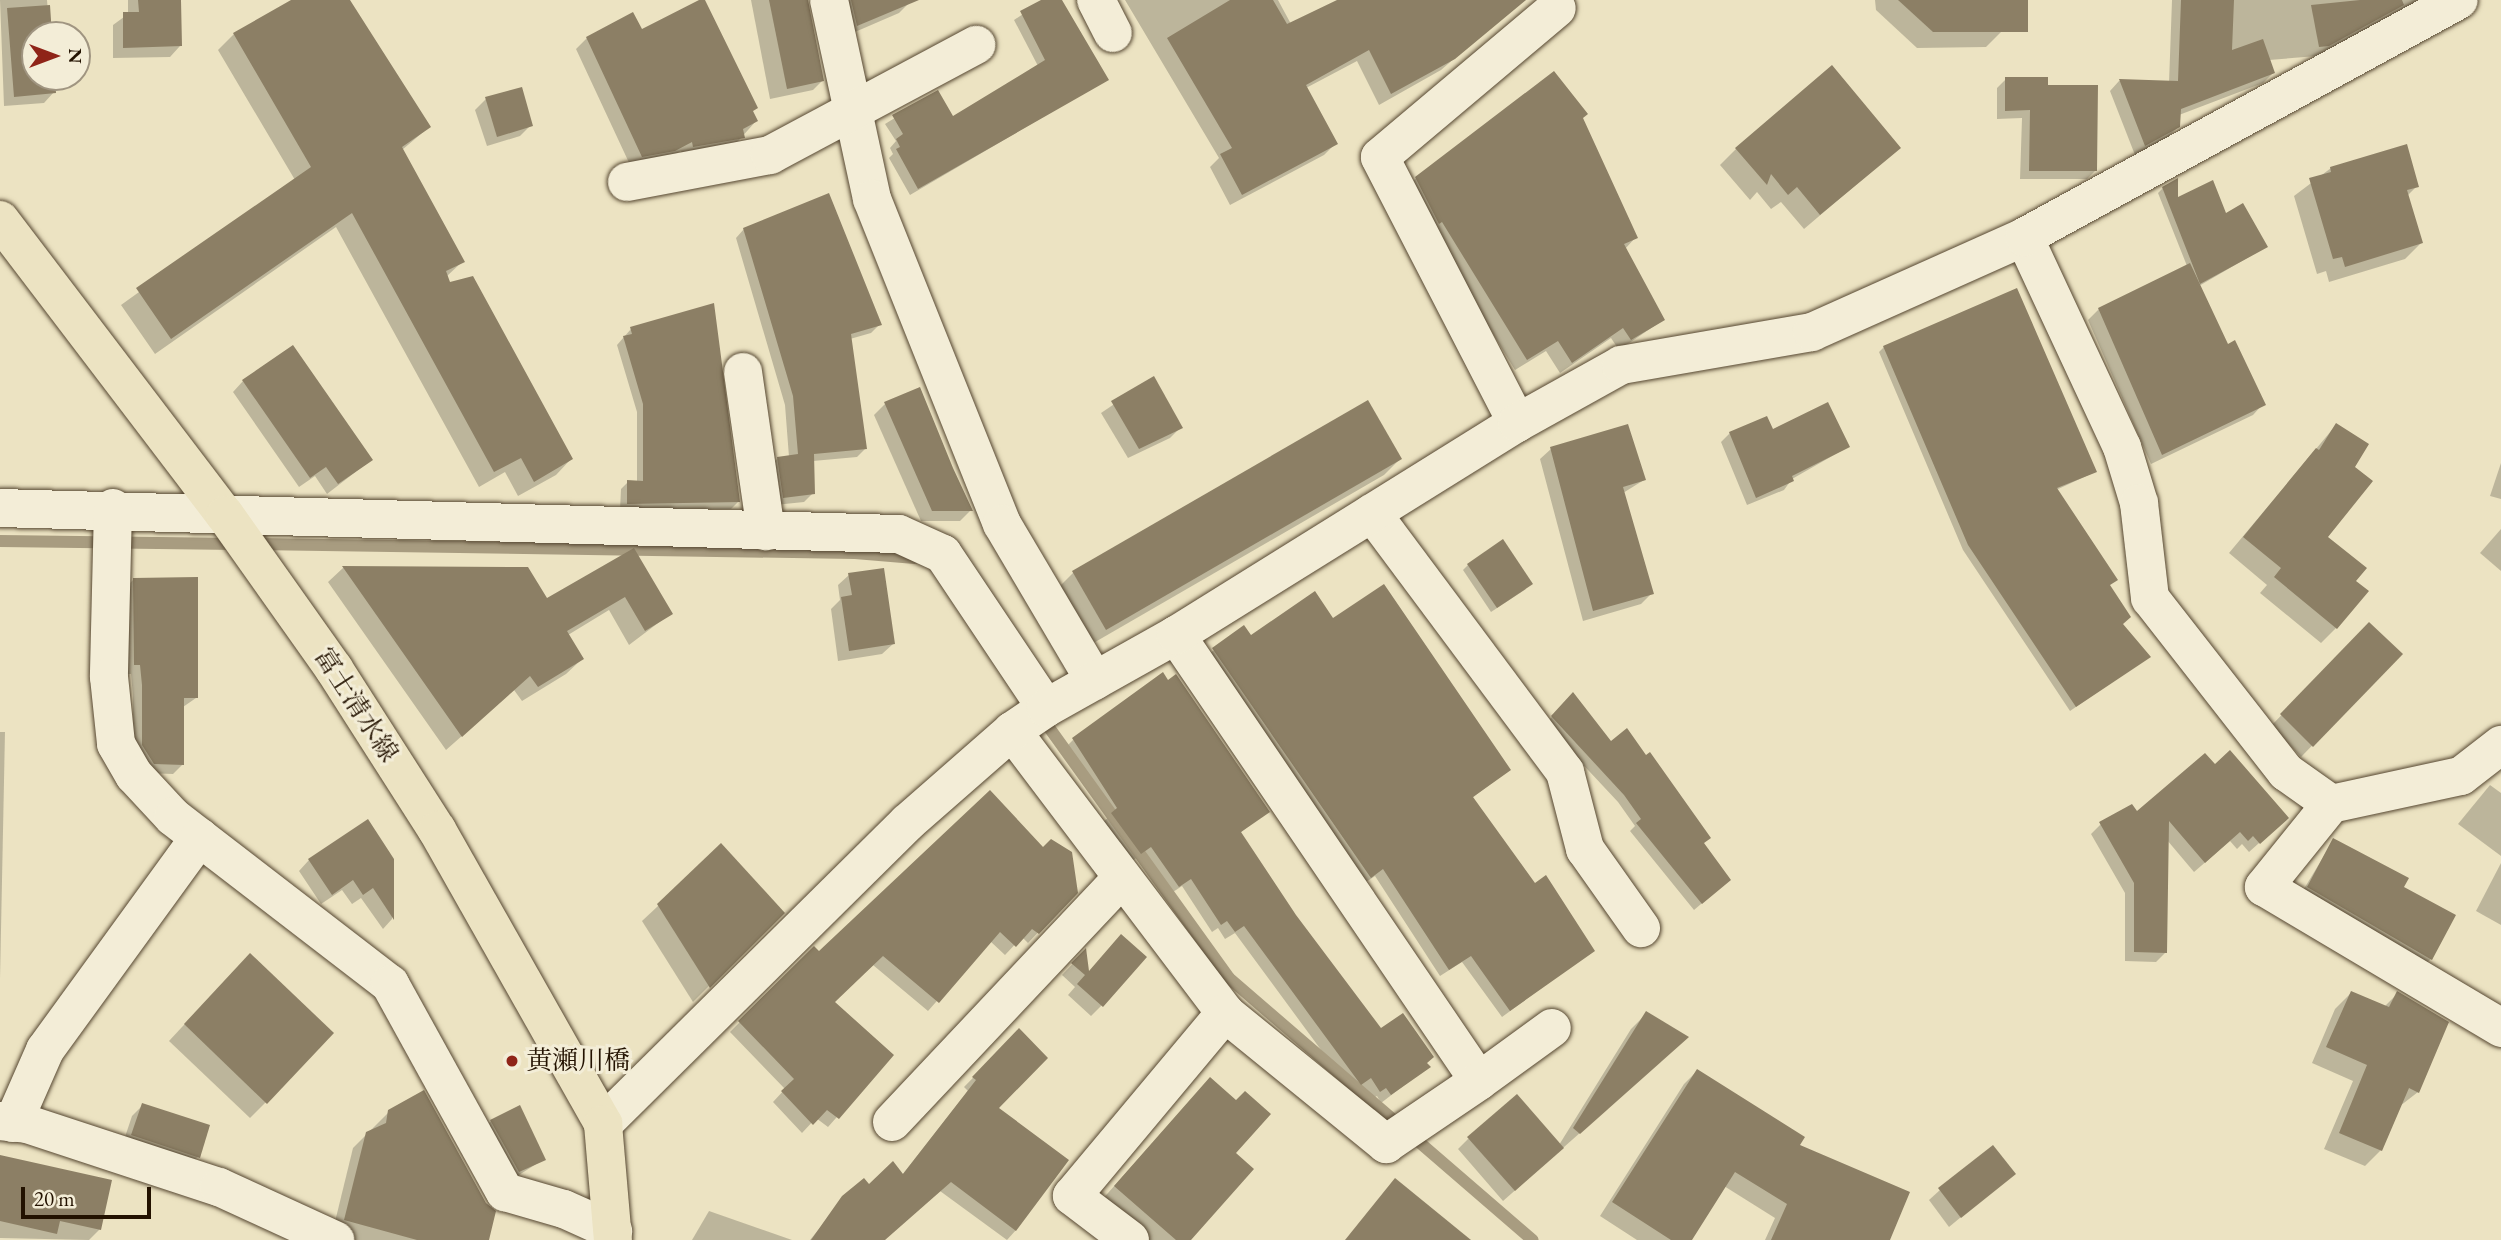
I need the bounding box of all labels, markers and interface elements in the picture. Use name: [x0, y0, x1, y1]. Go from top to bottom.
north arrow: [21, 21, 91, 91]
text: N: [63, 48, 88, 64]
street label: 富士清水線: [308, 642, 404, 768]
place label: 黄瀬川橋: [526, 1045, 630, 1077]
marker: 黄瀬川橋: [504, 1053, 520, 1069]
scale bar: [24, 1174, 154, 1218]
text: 20 m: [34, 1185, 75, 1212]

